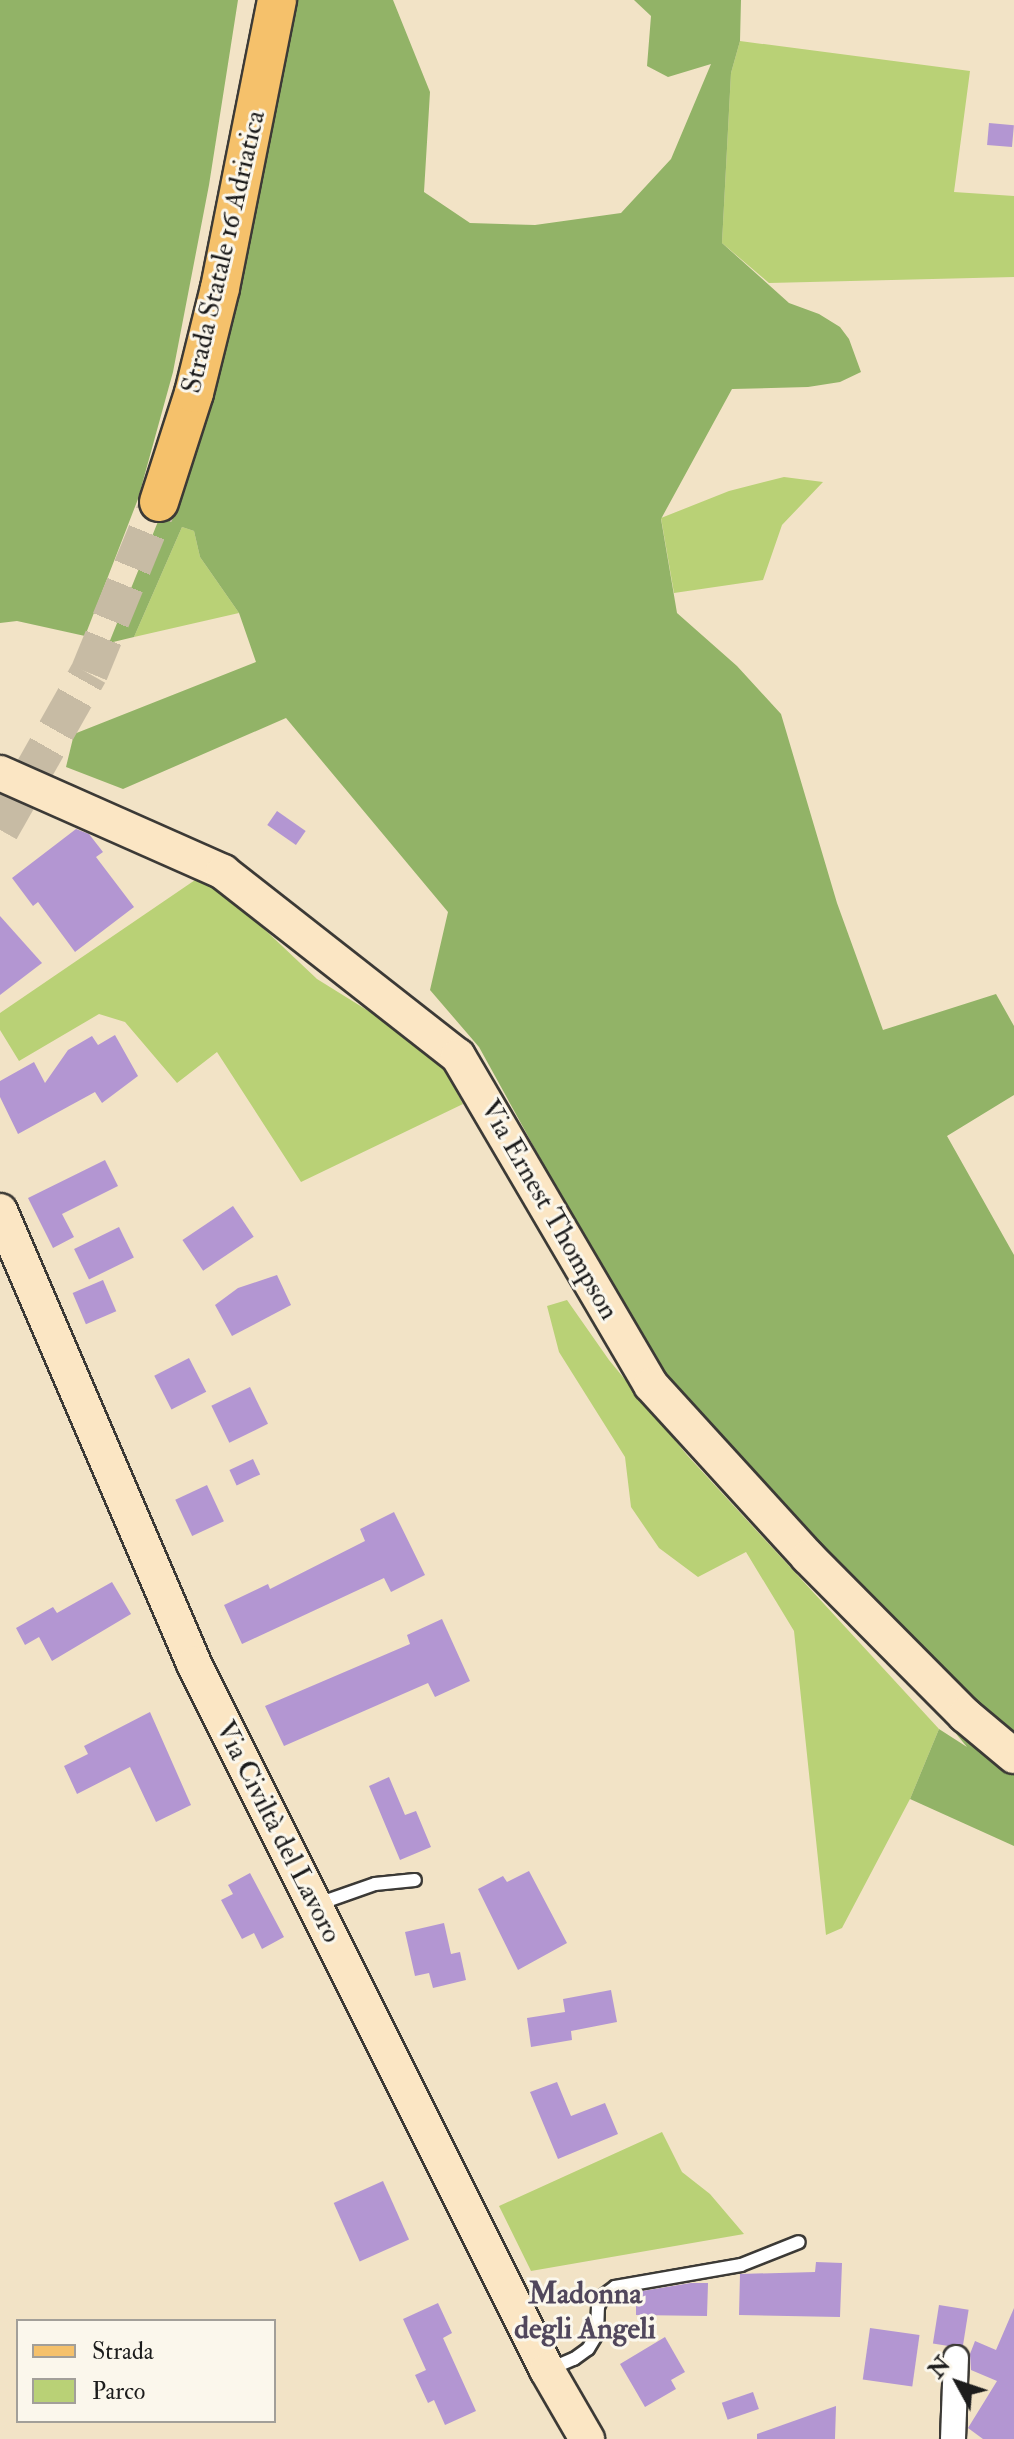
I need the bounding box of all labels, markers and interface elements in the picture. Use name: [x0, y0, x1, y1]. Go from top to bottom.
street label: Strada Statale 16 Adriatica: [175, 107, 273, 397]
street label: Via Ernest Thompson: [472, 1094, 626, 1326]
street label: Via Civiltà del Lavoro: [208, 1716, 348, 1948]
district label: Madonna degli Angeli: [514, 2276, 656, 2346]
legend: [16, 2319, 276, 2423]
text: Strada: [92, 2336, 154, 2367]
north arrow: [918, 2343, 998, 2423]
text: N: [923, 2351, 957, 2384]
text: Parco: [92, 2376, 145, 2407]

